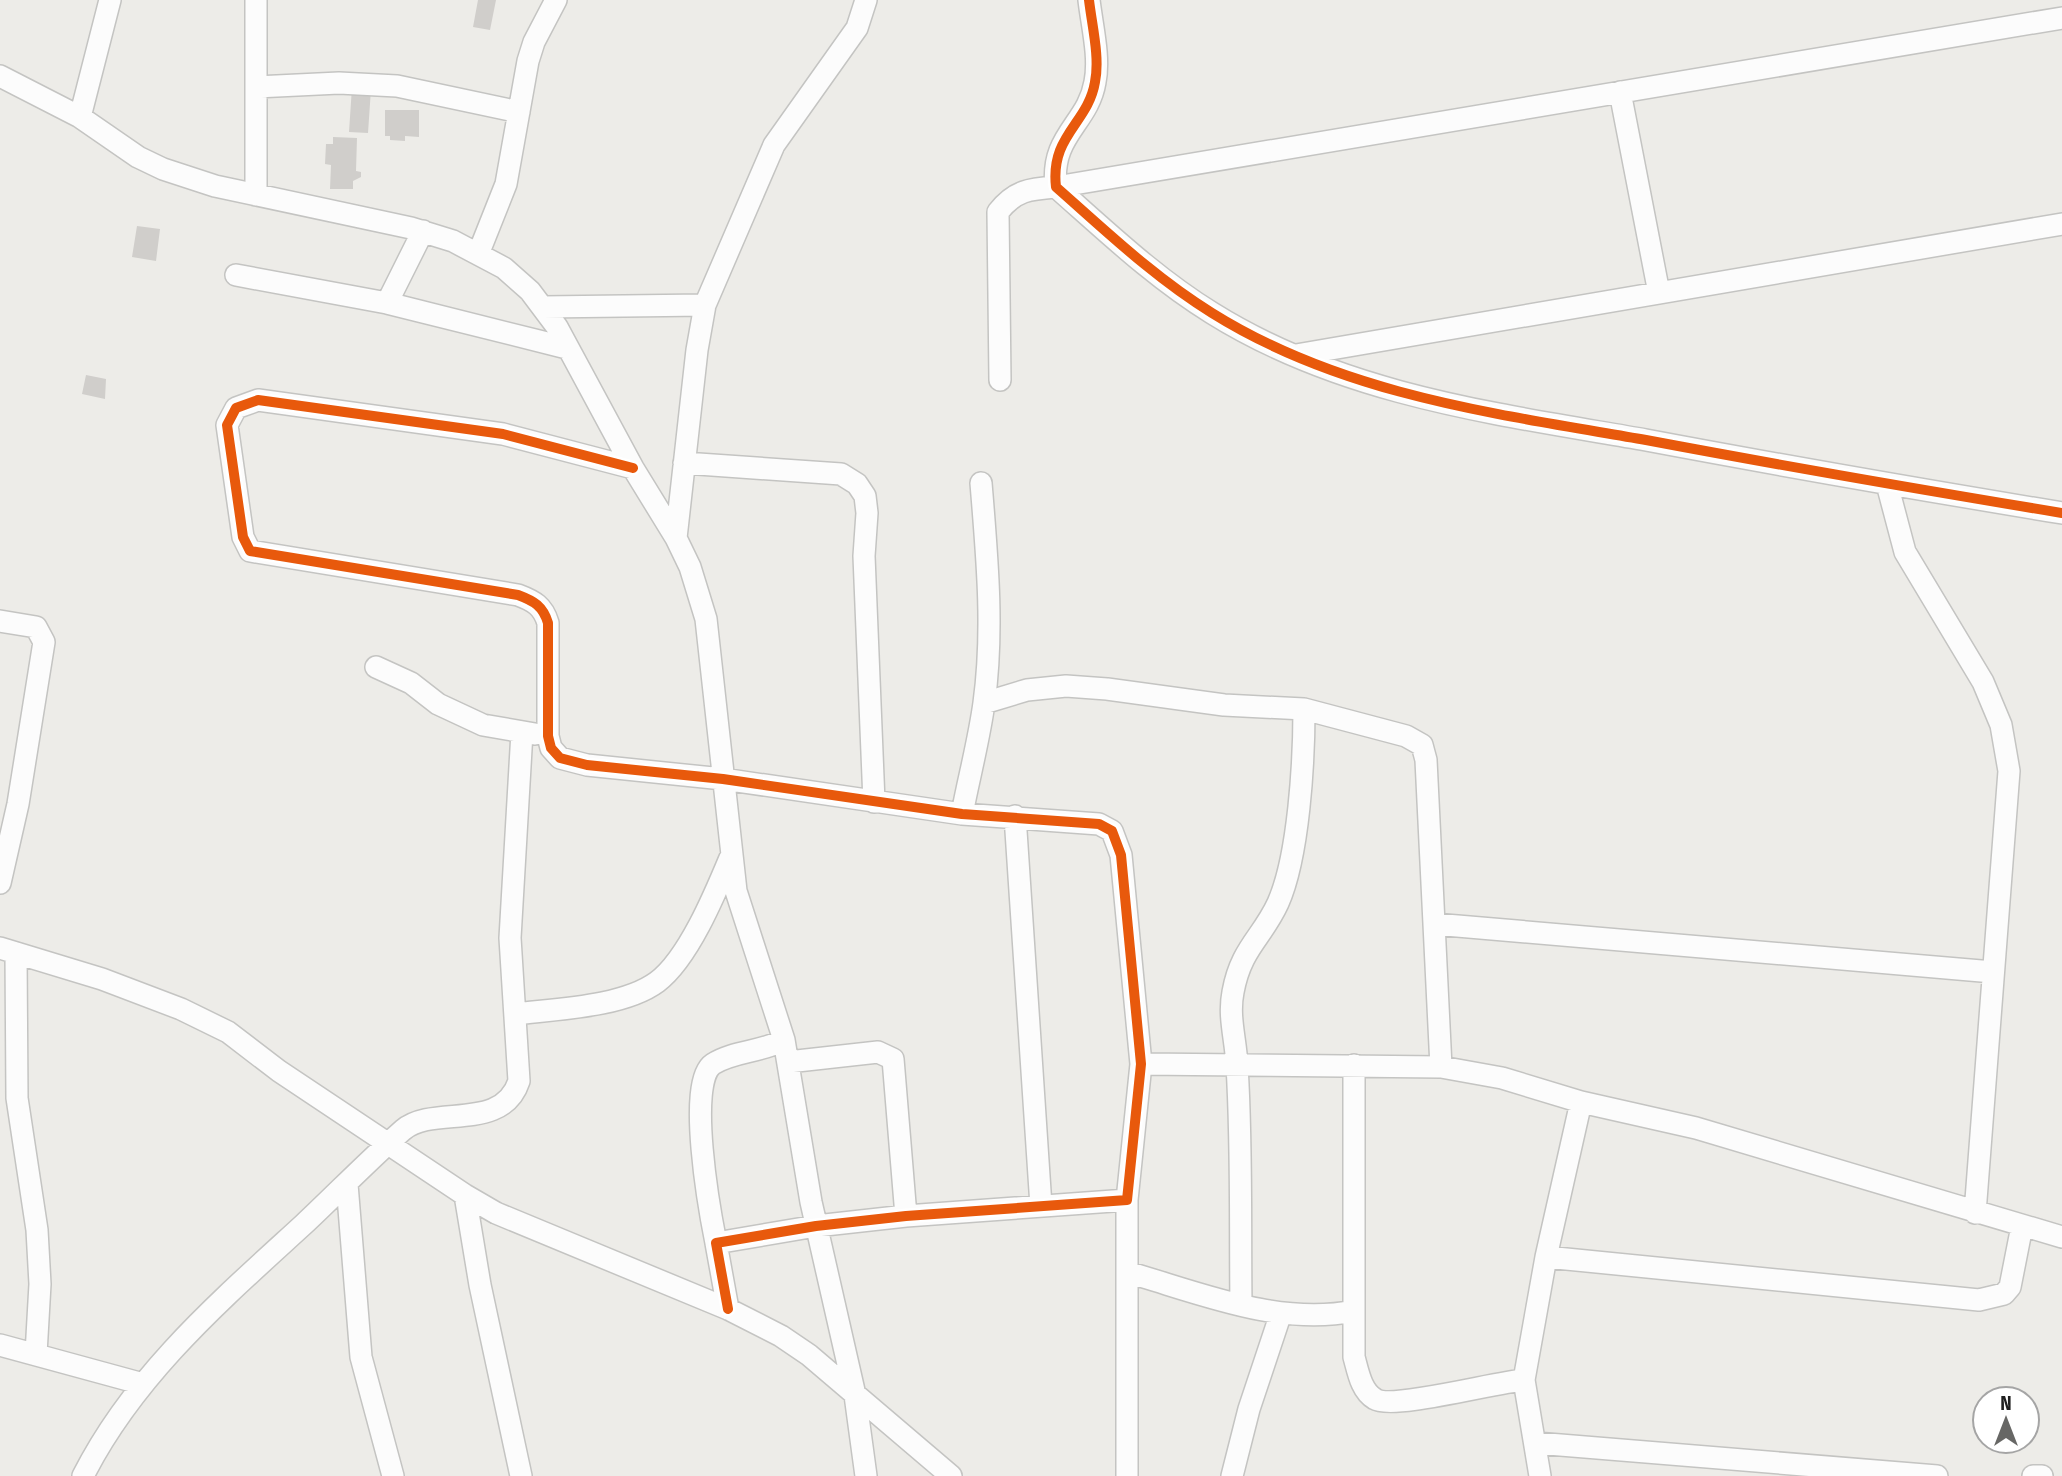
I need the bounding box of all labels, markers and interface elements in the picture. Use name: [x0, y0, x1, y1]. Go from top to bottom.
north arrow: [1971, 1385, 2041, 1455]
text: N: [2000, 1392, 2012, 1415]

